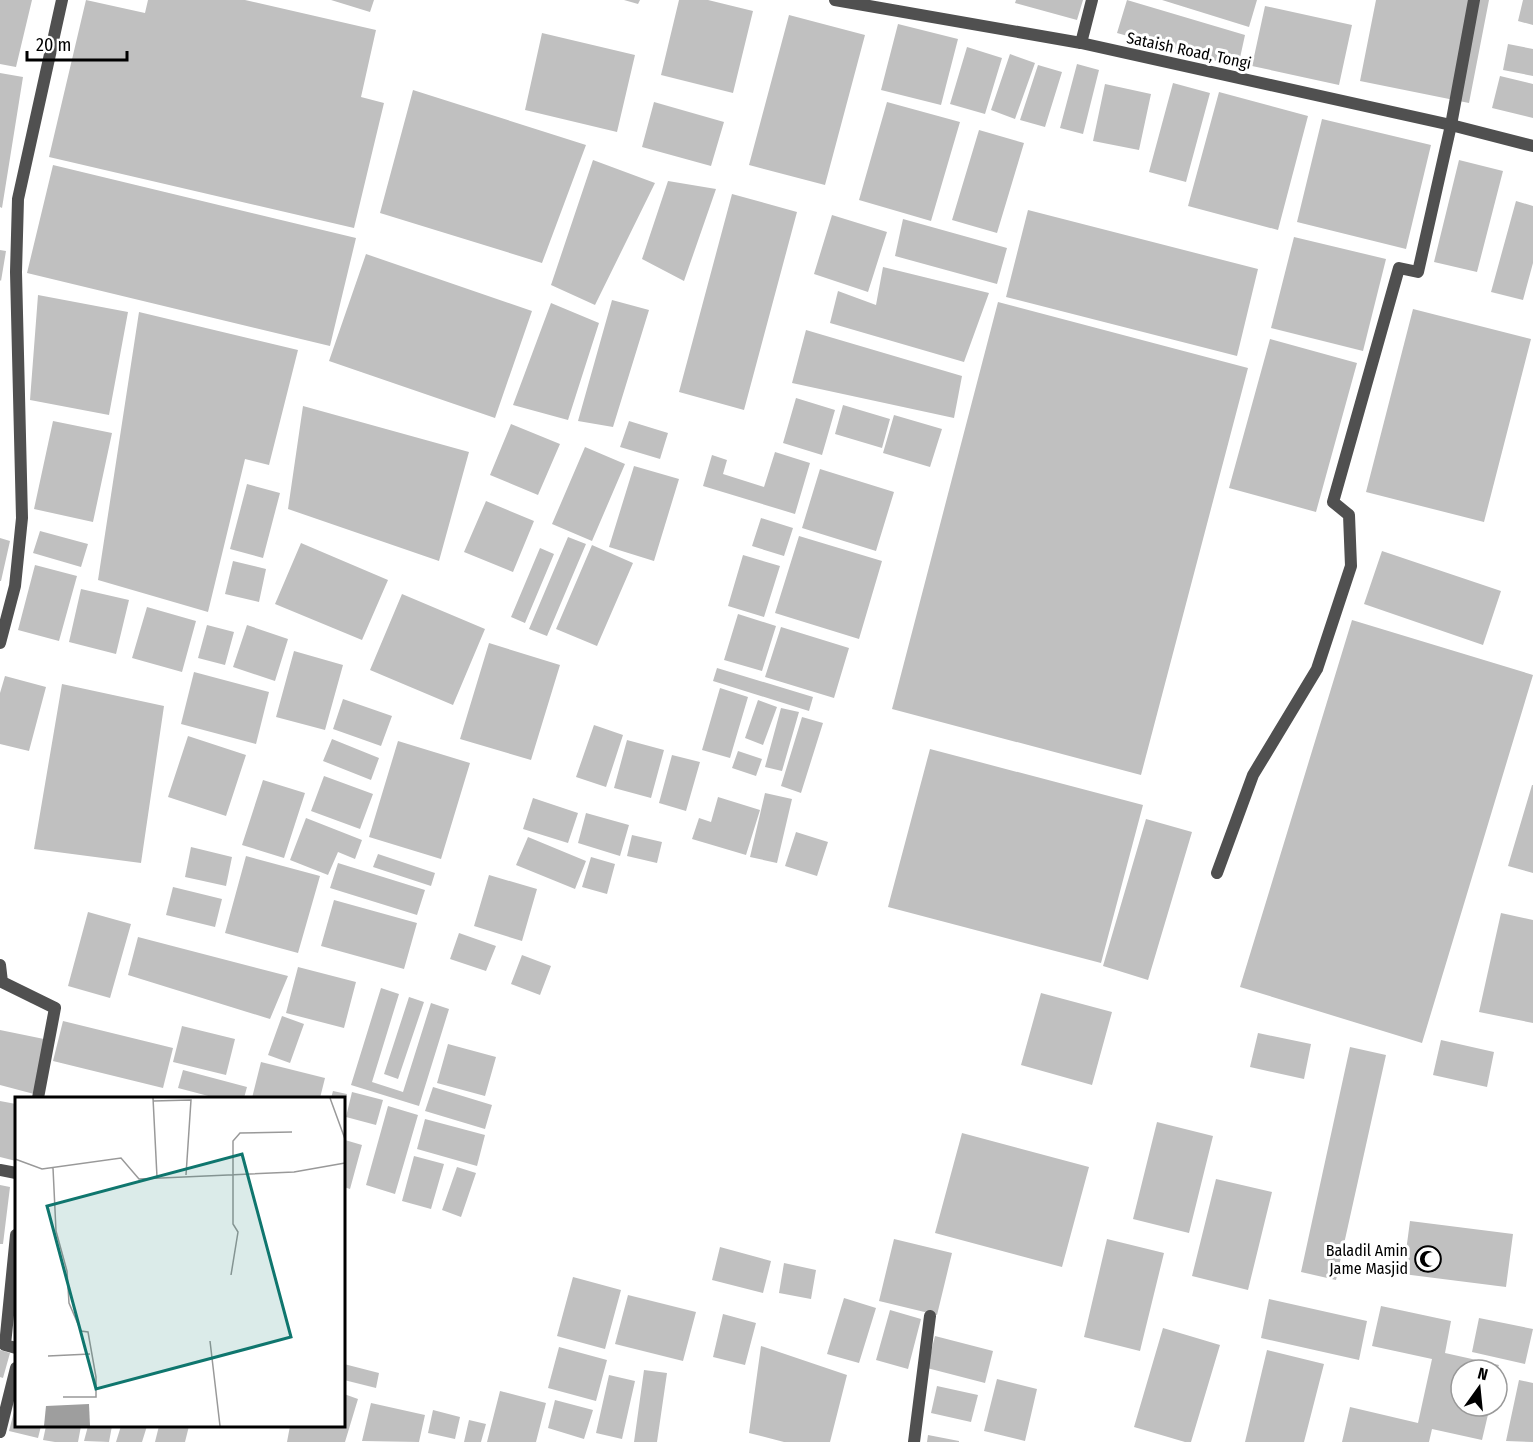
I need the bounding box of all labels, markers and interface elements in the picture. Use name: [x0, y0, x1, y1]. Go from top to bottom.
scale bar: [27, 24, 128, 62]
street label: Sataish Road, Tongi: [1125, 28, 1253, 73]
text: 20 m: [36, 34, 71, 56]
inset map: [15, 1097, 345, 1427]
place label: Baladil Amin Jame Masjid: [1326, 1241, 1408, 1278]
mosque icon: Baladil Amin Jame Masjid: [1413, 1244, 1443, 1274]
north arrow: [1449, 1358, 1509, 1418]
text: N: [1476, 1364, 1490, 1384]

